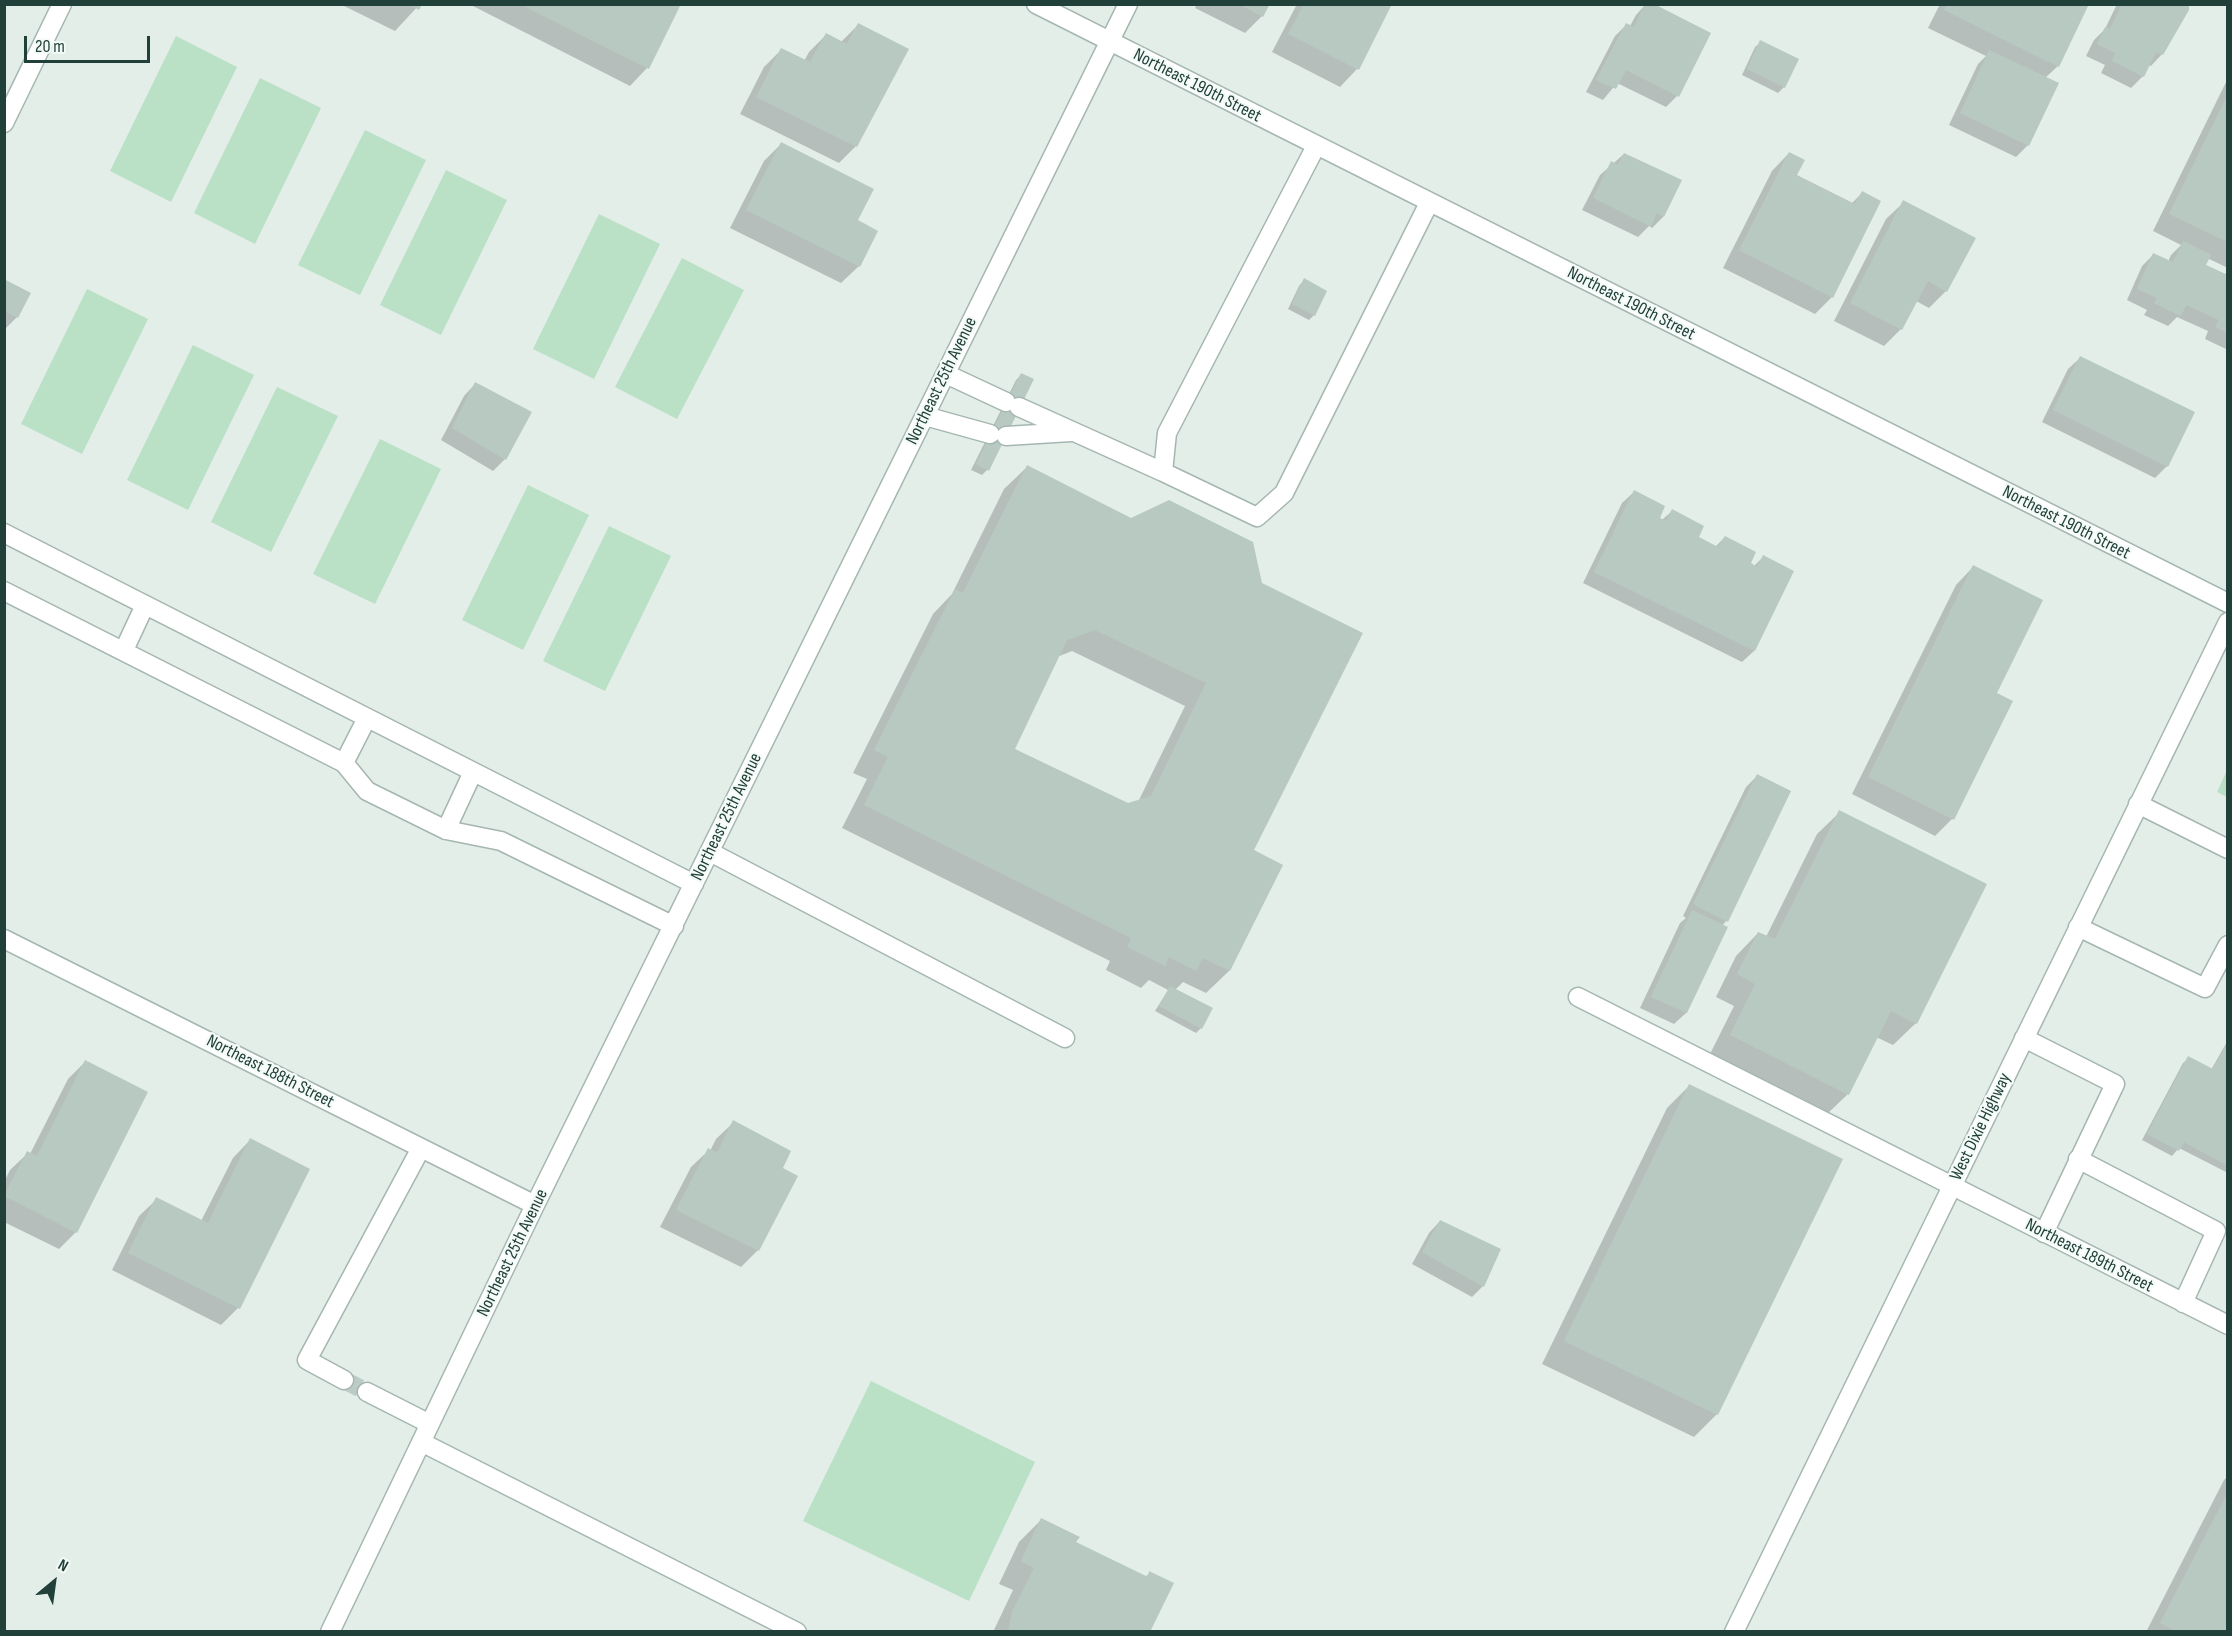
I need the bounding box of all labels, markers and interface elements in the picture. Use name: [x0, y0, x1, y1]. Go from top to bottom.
scale bar: [27, 24, 153, 62]
text: 20 m: [35, 36, 65, 57]
street label: Northeast 190th Street: [1129, 44, 1265, 128]
street label: Northeast 190th Street: [1563, 262, 1699, 346]
street label: Northeast 25th Avenue: [902, 314, 982, 448]
street label: Northeast 190th Street: [1998, 481, 2134, 565]
street label: Northeast 25th Avenue: [687, 750, 767, 884]
street label: Northeast 188th Street: [203, 1031, 337, 1113]
street label: West Dixie Highway: [1946, 1070, 2016, 1184]
street label: Northeast 25th Avenue: [473, 1186, 553, 1320]
street label: Northeast 189th Street: [2021, 1214, 2157, 1298]
north arrow: [24, 1552, 84, 1612]
text: N: [55, 1555, 71, 1576]

